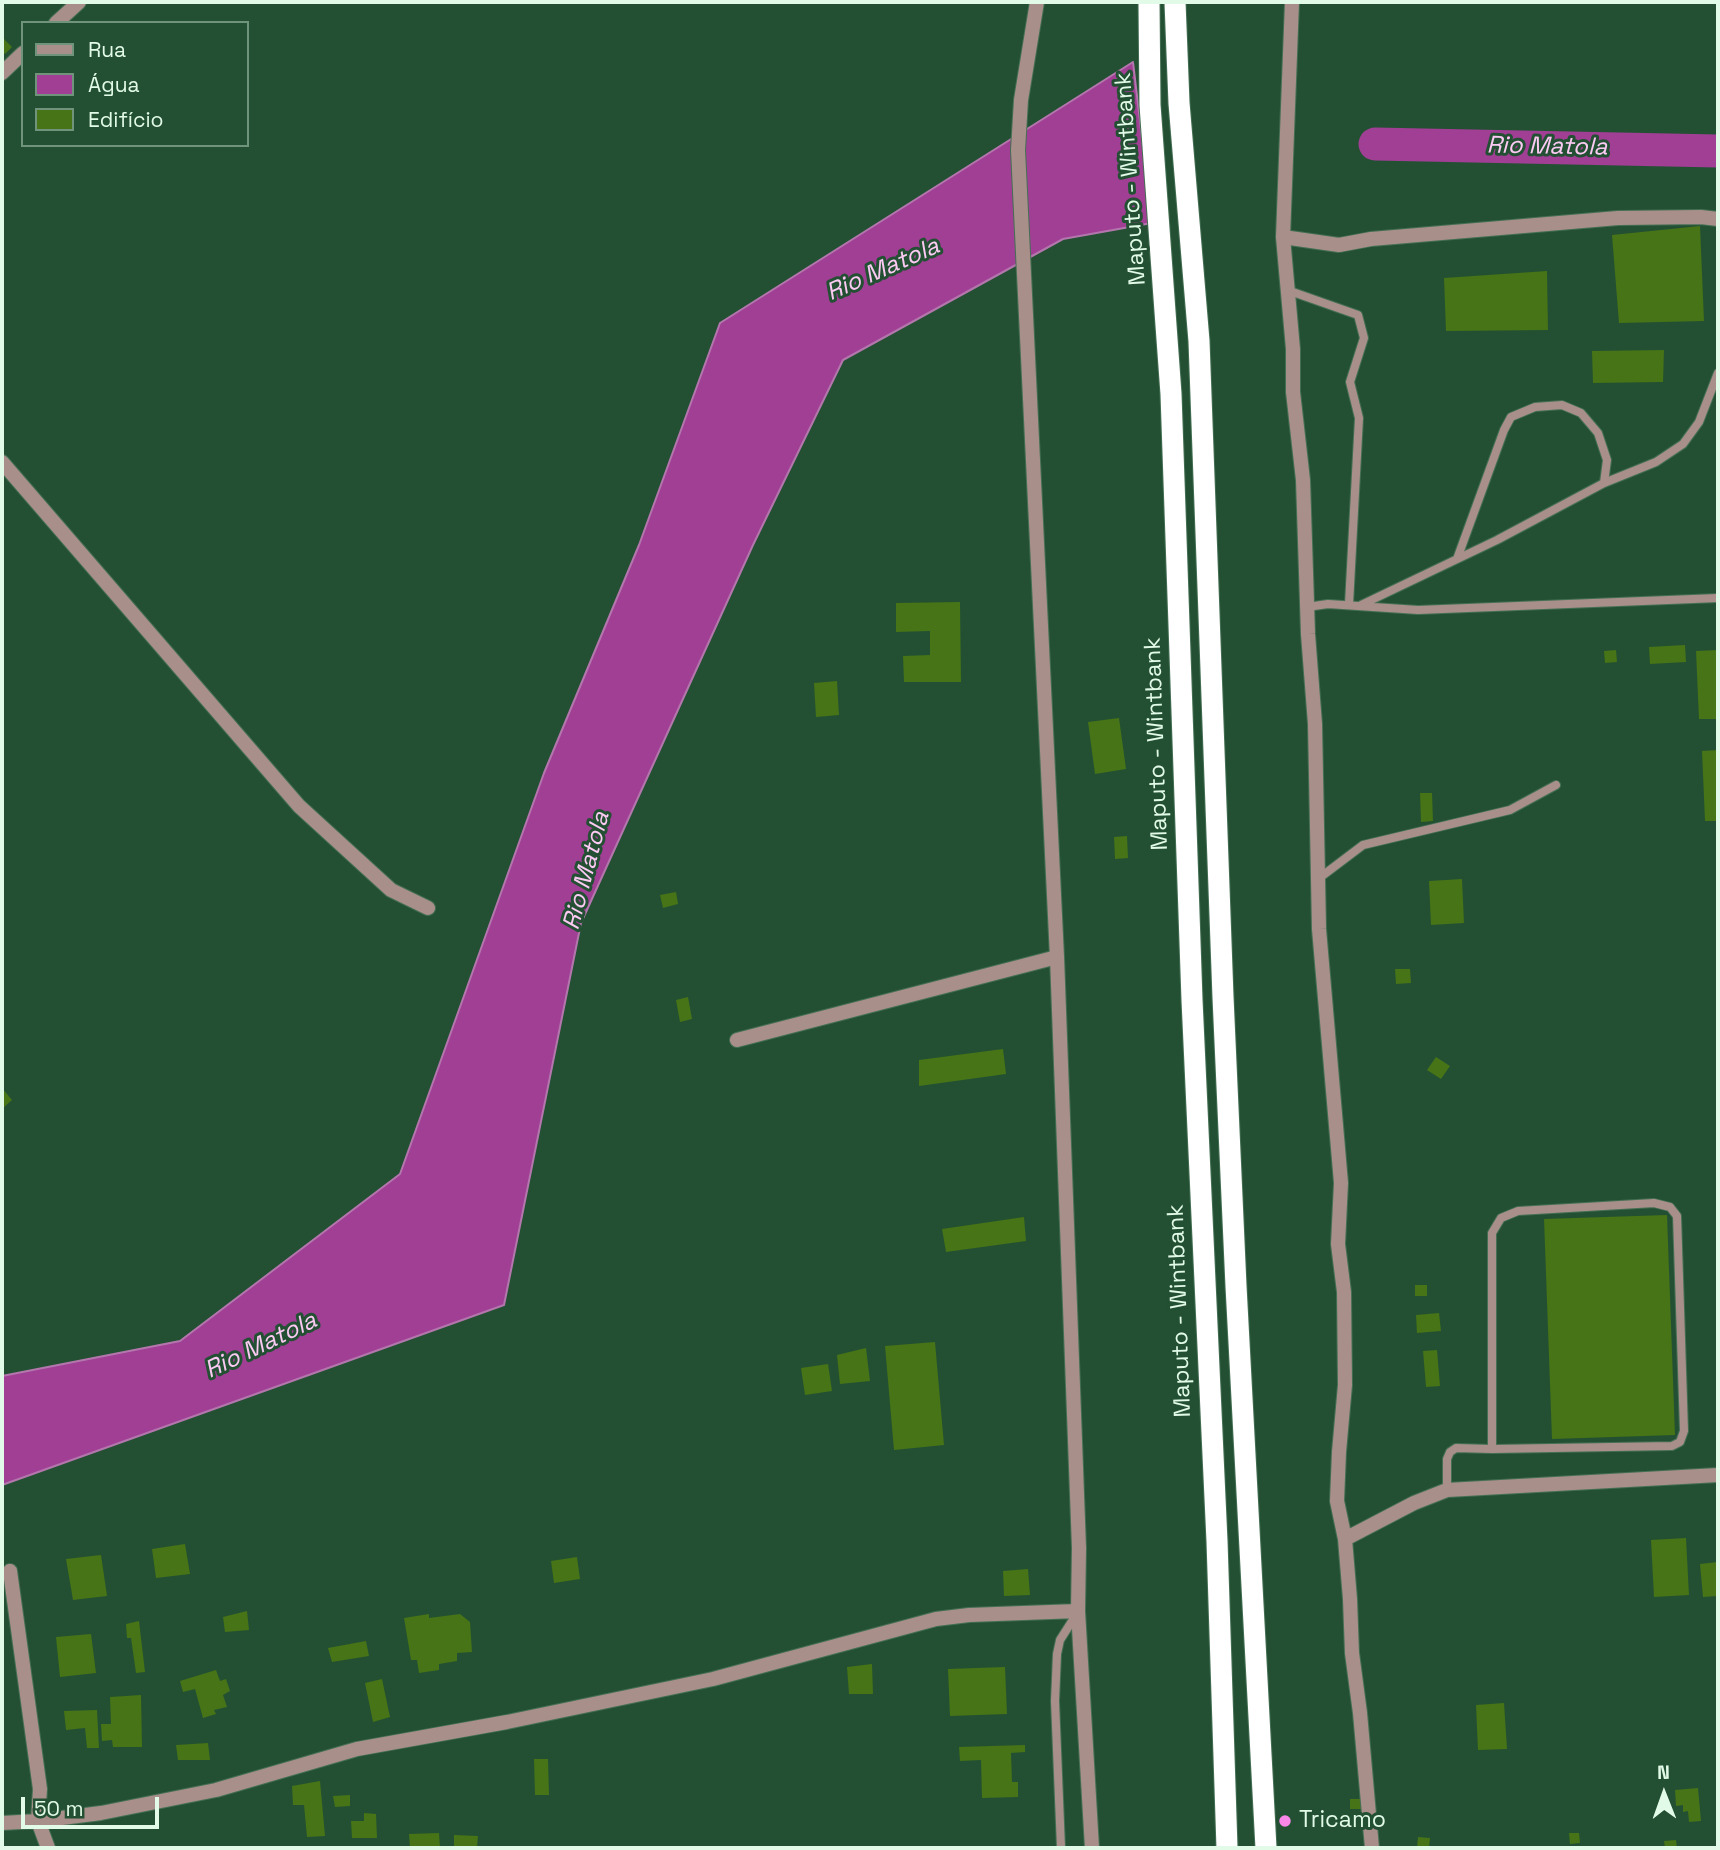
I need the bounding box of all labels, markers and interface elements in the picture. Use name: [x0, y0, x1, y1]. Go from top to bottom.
legend: [21, 21, 248, 147]
text: Rua: [88, 36, 126, 63]
text: Água: [88, 71, 140, 98]
street label: Maputo - Wintbank: [1110, 72, 1152, 286]
text: Edifício: [88, 106, 164, 133]
water label: Rio Matola: [1486, 132, 1608, 162]
water label: Rio Matola: [822, 232, 944, 308]
street label: Maputo - Wintbank: [1139, 637, 1175, 851]
water label: Rio Matola: [557, 809, 617, 933]
street label: Maputo - Wintbank: [1162, 1204, 1198, 1418]
water label: Rio Matola: [200, 1307, 322, 1385]
north arrow: [1629, 1759, 1699, 1829]
text: N: [1657, 1760, 1670, 1785]
scale bar: [24, 1784, 163, 1828]
text: 50 m: [34, 1795, 84, 1822]
place label: Tricamo: [1299, 1807, 1386, 1835]
marker: Tricamo: [1277, 1813, 1293, 1829]

